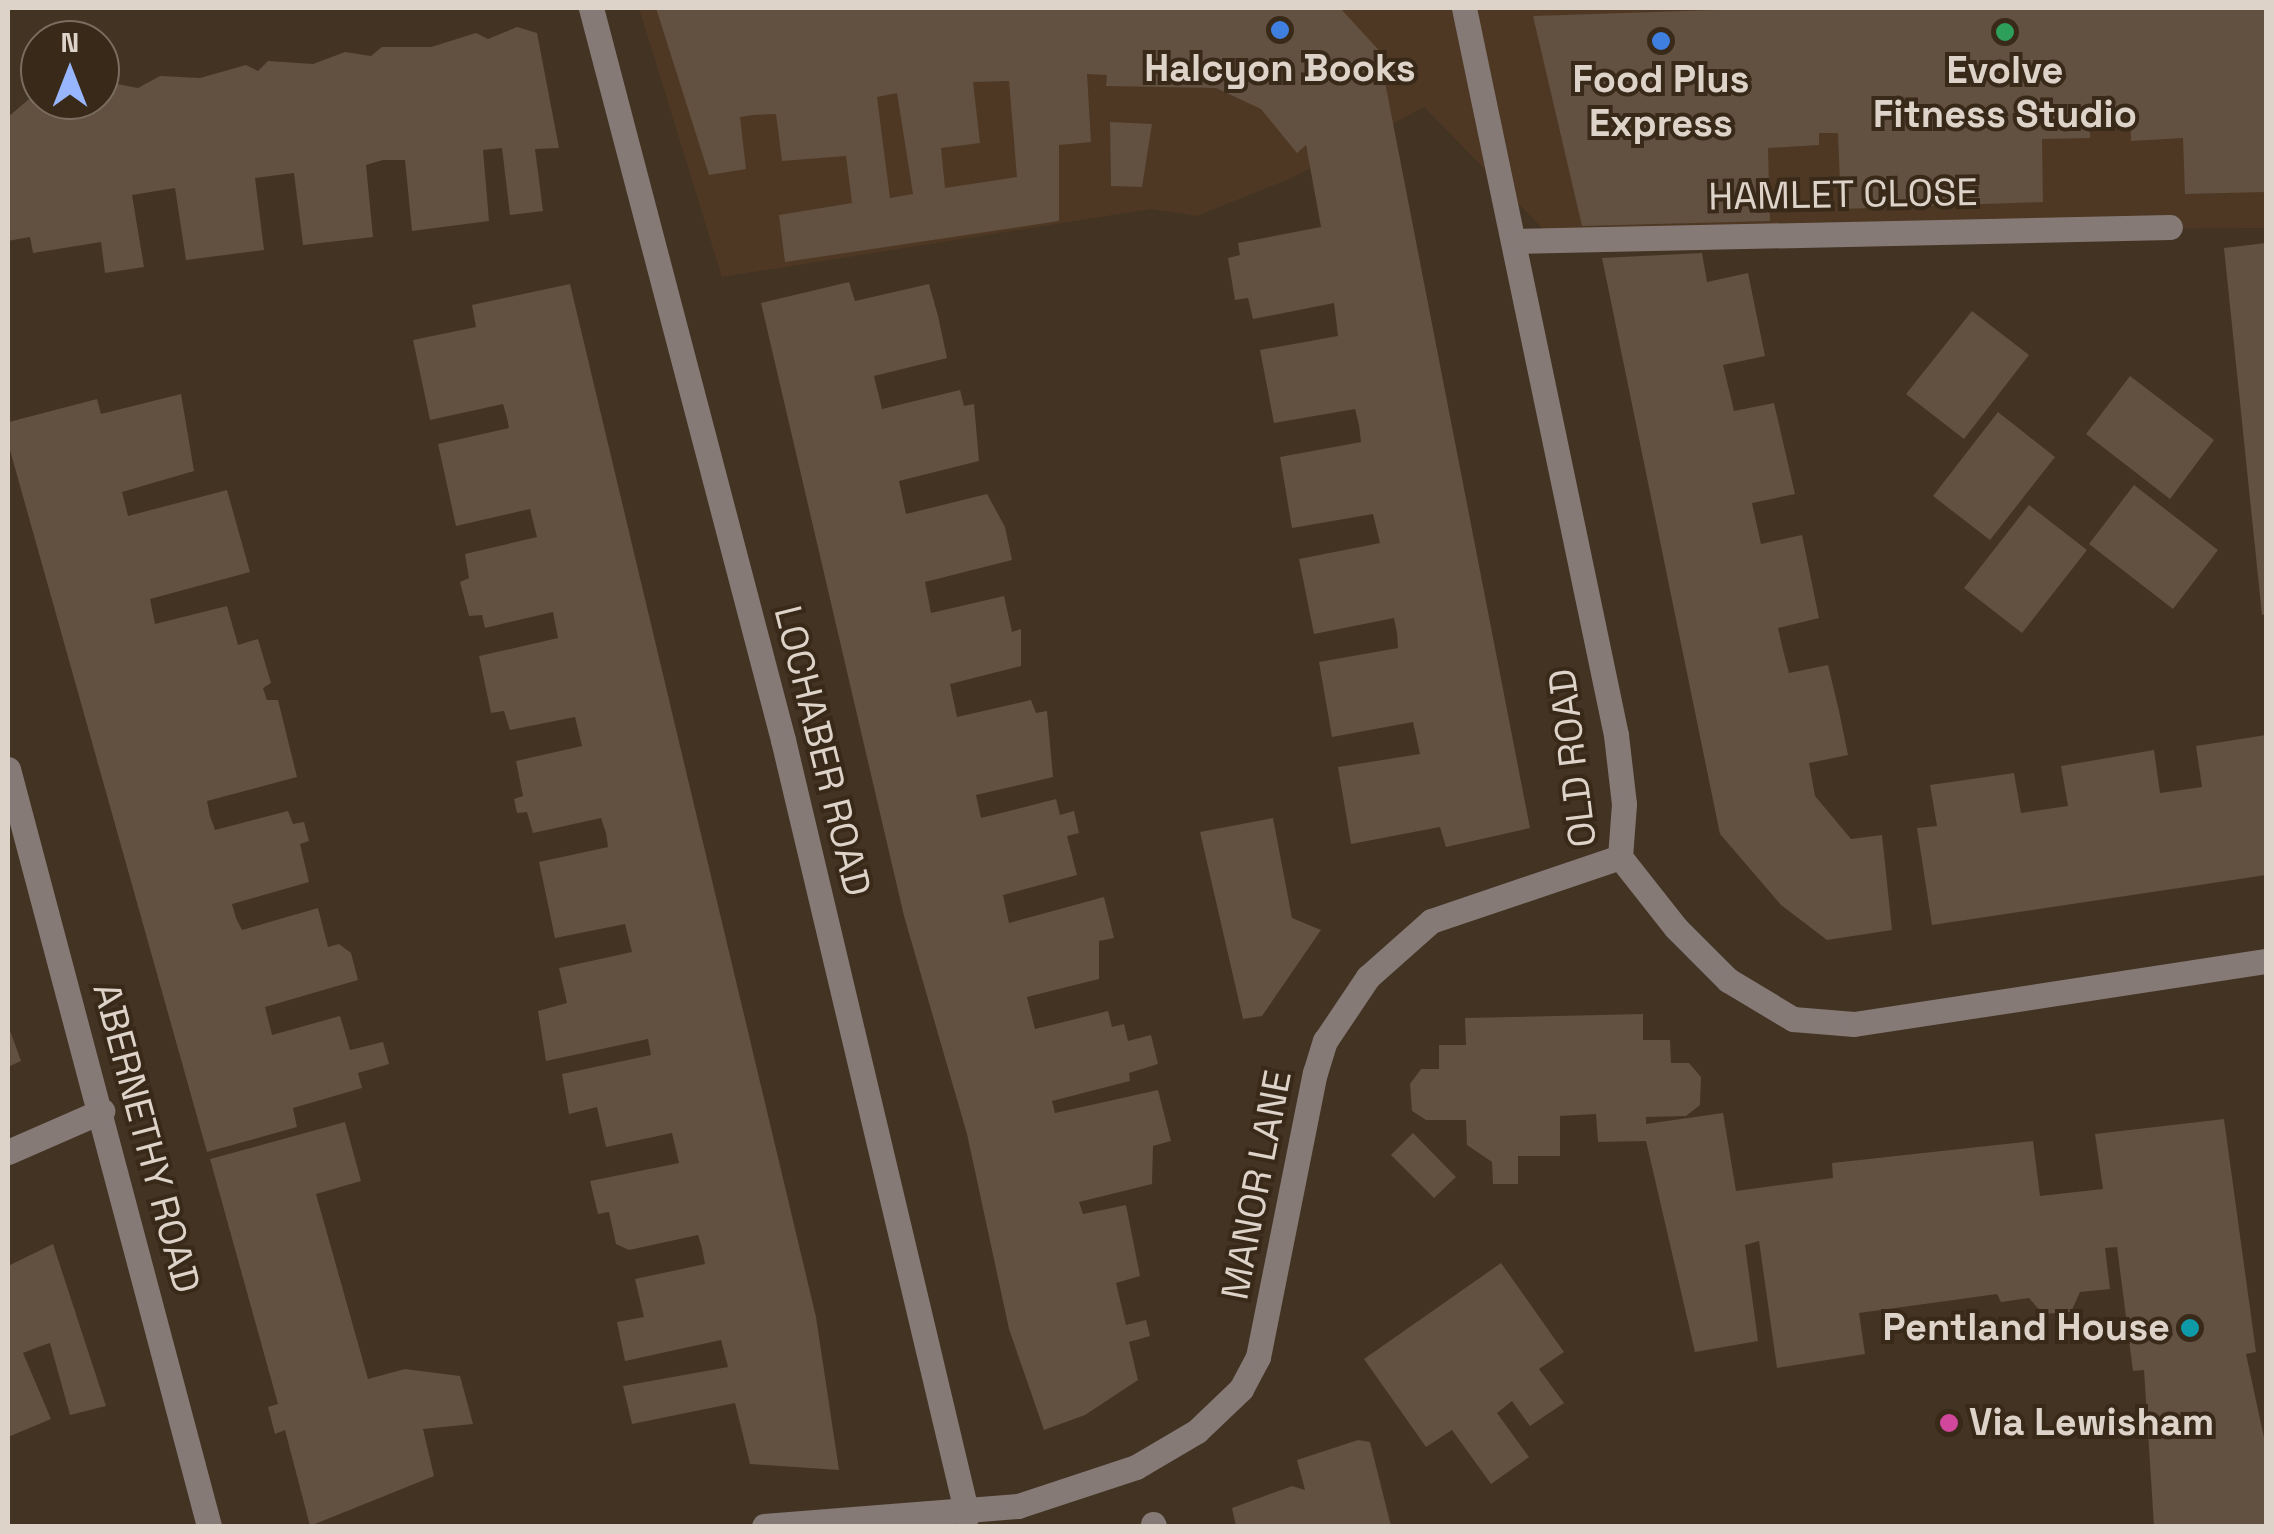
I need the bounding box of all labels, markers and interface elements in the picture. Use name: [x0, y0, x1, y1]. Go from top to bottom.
marker: Halcyon Books: [1269, 19, 1291, 41]
north arrow: [20, 20, 120, 120]
marker: Evolve Fitness Studio: [1994, 21, 2016, 43]
text: N: [61, 24, 79, 60]
marker: Food Plus Express: [1650, 30, 1672, 52]
place label: Halcyon Books: [1144, 46, 1416, 92]
place label: Evolve Fitness Studio: [1873, 48, 2137, 137]
place label: Food Plus Express: [1573, 57, 1749, 146]
street label: HAMLET CLOSE: [1707, 170, 1979, 220]
street label: LOCHABER ROAD: [764, 601, 880, 901]
street label: OLD ROAD: [1539, 666, 1607, 850]
street label: ABERNETHY ROAD: [83, 978, 209, 1298]
street label: MANOR LANE: [1212, 1067, 1302, 1303]
place label: Pentland House: [1883, 1305, 2170, 1351]
marker: Pentland House: [2179, 1317, 2201, 1339]
place label: Via Lewisham: [1969, 1400, 2214, 1446]
marker: Via Lewisham: [1938, 1412, 1960, 1434]

